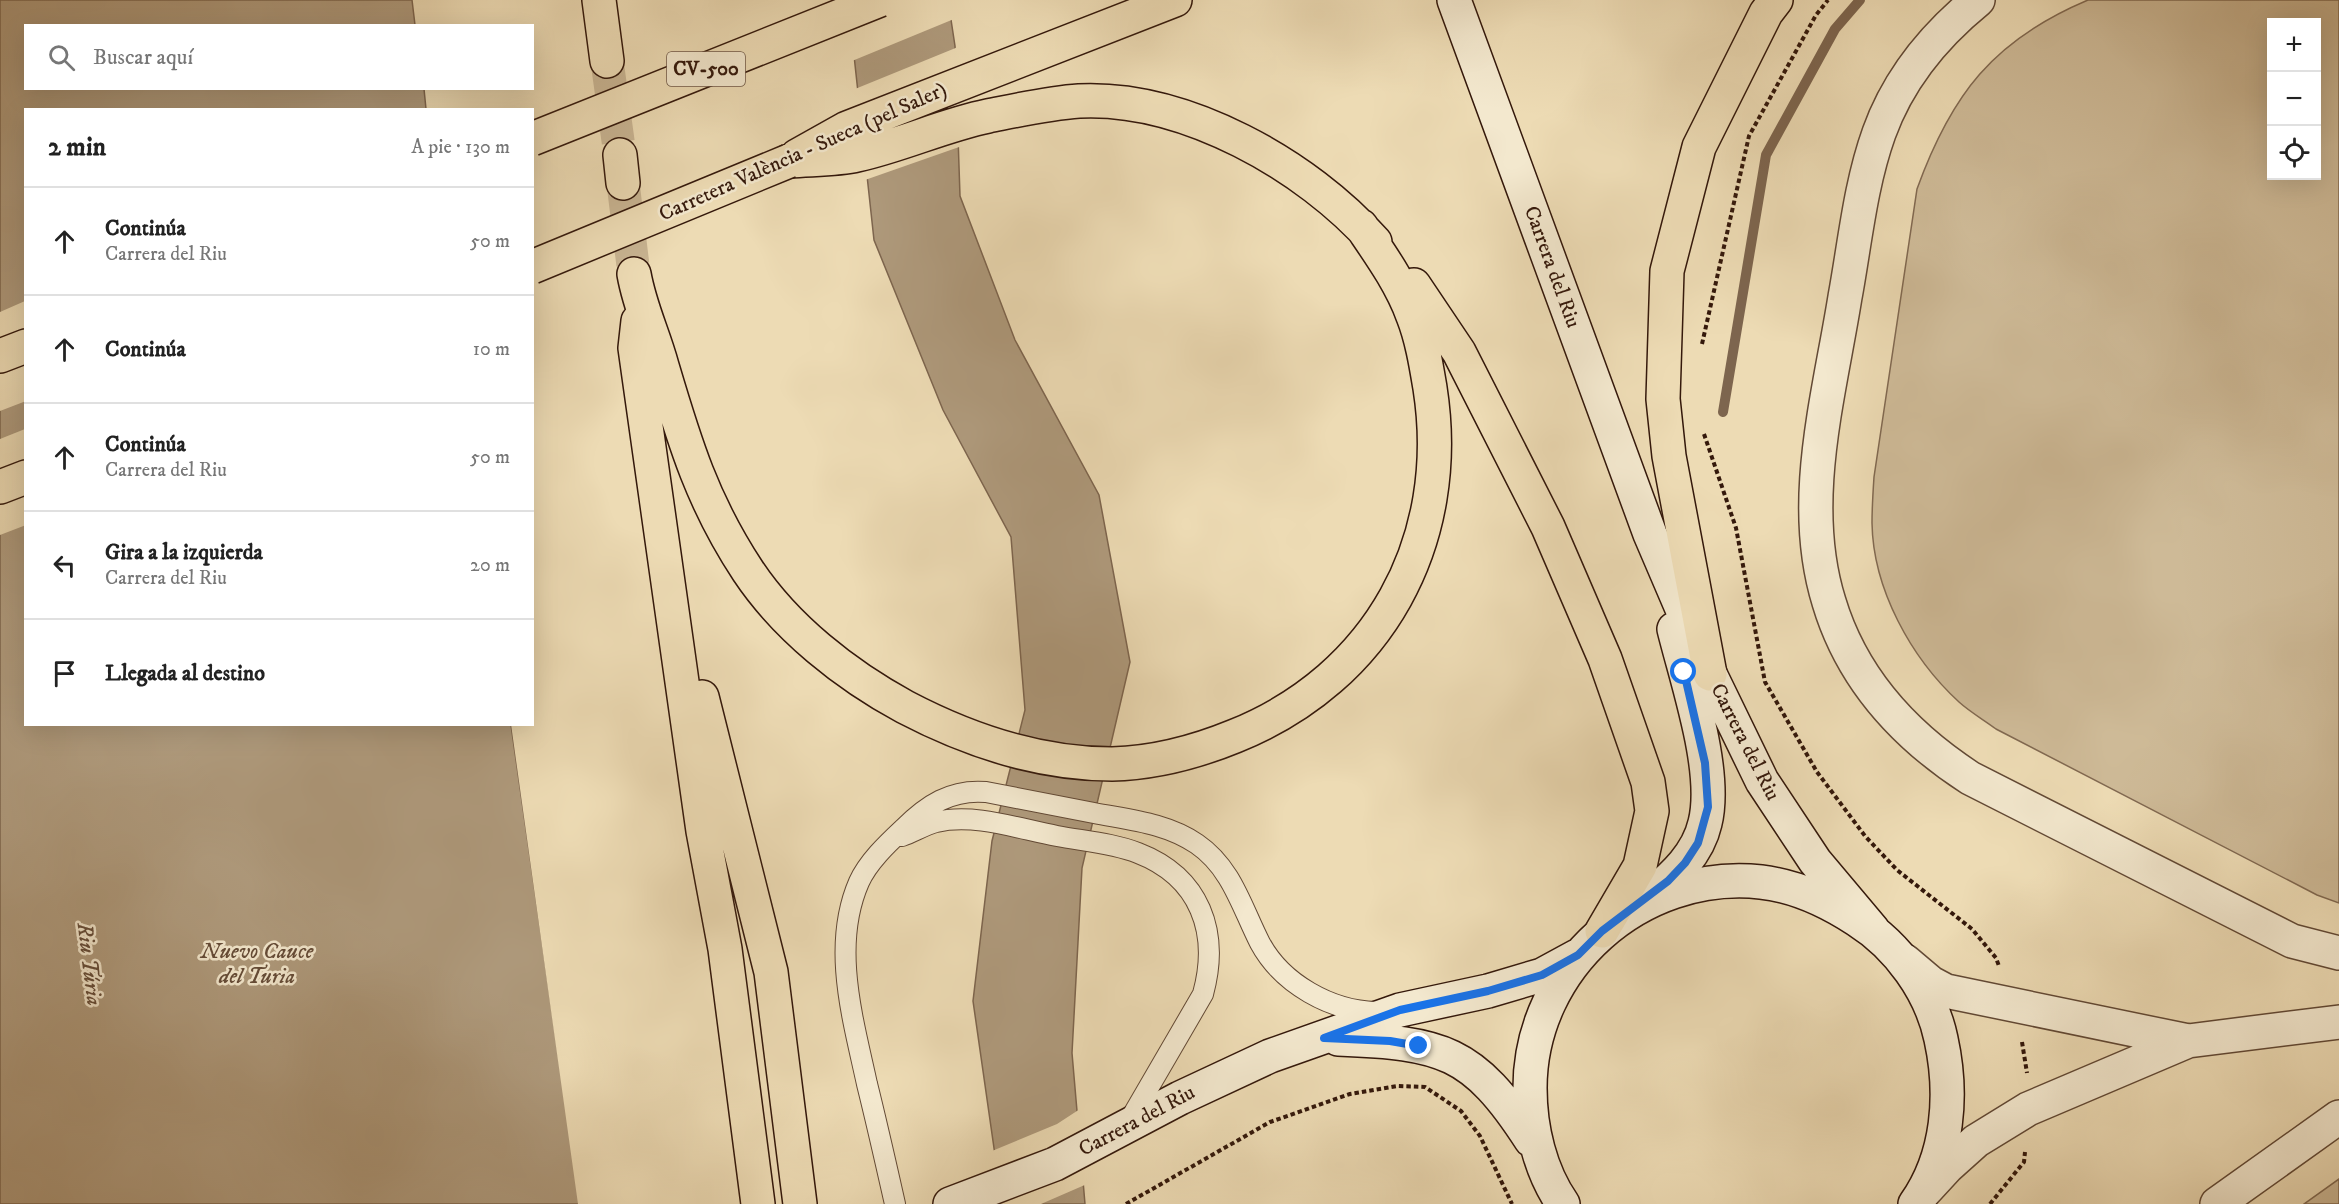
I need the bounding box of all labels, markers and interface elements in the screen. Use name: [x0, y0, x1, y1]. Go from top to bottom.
map controls: [2267, 18, 2321, 180]
button: +: [2267, 18, 2321, 72]
search box: [24, 24, 534, 90]
icon: search: [45, 41, 78, 74]
text: Buscar aquí: [93, 44, 193, 71]
road number: CV-500: [667, 52, 745, 86]
button: −: [2267, 72, 2321, 126]
street label: Carretera València - Sueca (pel Saler): [655, 77, 951, 227]
button: locate: [2267, 126, 2321, 180]
text: 2 min: [48, 131, 106, 164]
text: A pie · 130 m: [411, 135, 510, 160]
street label: Carrera del Riu: [1518, 202, 1586, 332]
text: Continúa: [105, 215, 186, 242]
icon: ahead: [48, 225, 81, 258]
text: 50 m: [470, 229, 510, 254]
text: Carrera del Riu: [105, 242, 227, 267]
icon: ahead: [48, 333, 81, 366]
text: Continúa: [105, 336, 186, 363]
text: 10 m: [473, 337, 510, 362]
text: Continúa: [105, 431, 186, 458]
icon: ahead: [48, 441, 81, 474]
text: 50 m: [470, 445, 510, 470]
text: Carrera del Riu: [105, 458, 227, 483]
text: Gira a la izquierda: [105, 539, 263, 566]
icon: left: [48, 549, 81, 582]
text: 20 m: [470, 553, 510, 578]
text: Carrera del Riu: [105, 566, 227, 591]
icon: arrive: [48, 657, 81, 690]
route start: [1670, 658, 1696, 684]
text: Llegada al destino: [105, 660, 265, 687]
street label: Carrera del Riu: [1704, 679, 1786, 805]
water label: Riu Túria: [70, 920, 107, 1007]
water label: Nuevo Cauce del Turia: [199, 938, 314, 990]
route end: [1405, 1032, 1431, 1058]
street label: Carrera del Riu: [1074, 1080, 1200, 1162]

